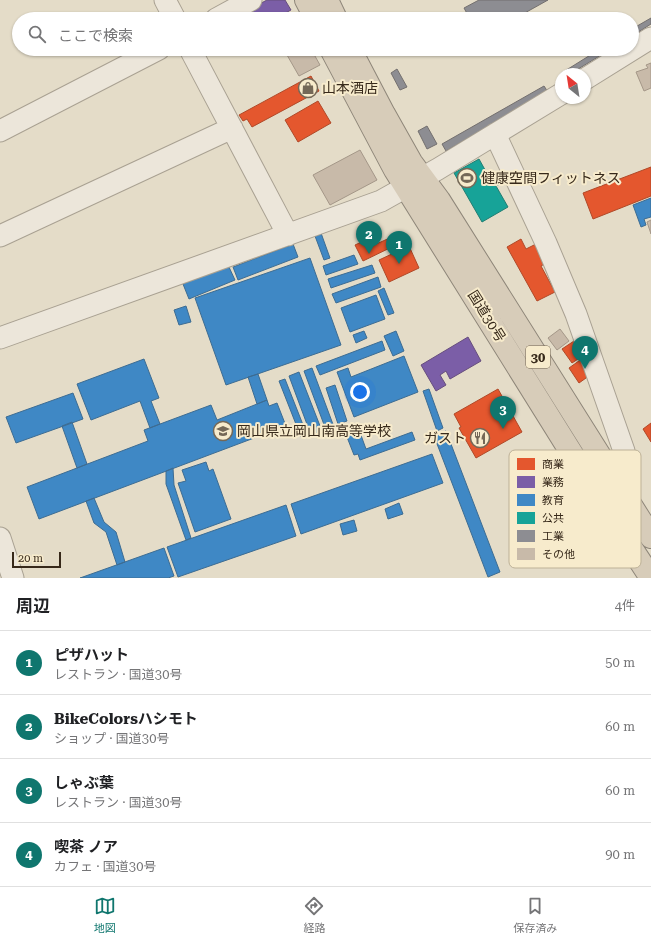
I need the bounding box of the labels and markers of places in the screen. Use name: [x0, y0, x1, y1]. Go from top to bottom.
shop icon: 山本酒店: [297, 77, 319, 99]
place label: 山本酒店: [322, 80, 378, 96]
sports icon: 健康空間フィットネス: [456, 167, 478, 189]
place label: 健康空間フィットネス: [481, 170, 621, 186]
pin: 2: [356, 221, 382, 254]
pin: 1: [386, 231, 412, 264]
pin: 4: [572, 336, 598, 369]
pin: 3: [490, 396, 516, 429]
school or university icon: 岡山県立岡山南高等学校: [212, 420, 234, 442]
place label: 岡山県立岡山南高等学校: [237, 423, 391, 439]
restaurant icon: ガスト: [469, 427, 491, 449]
place label: ガスト: [424, 430, 466, 446]

